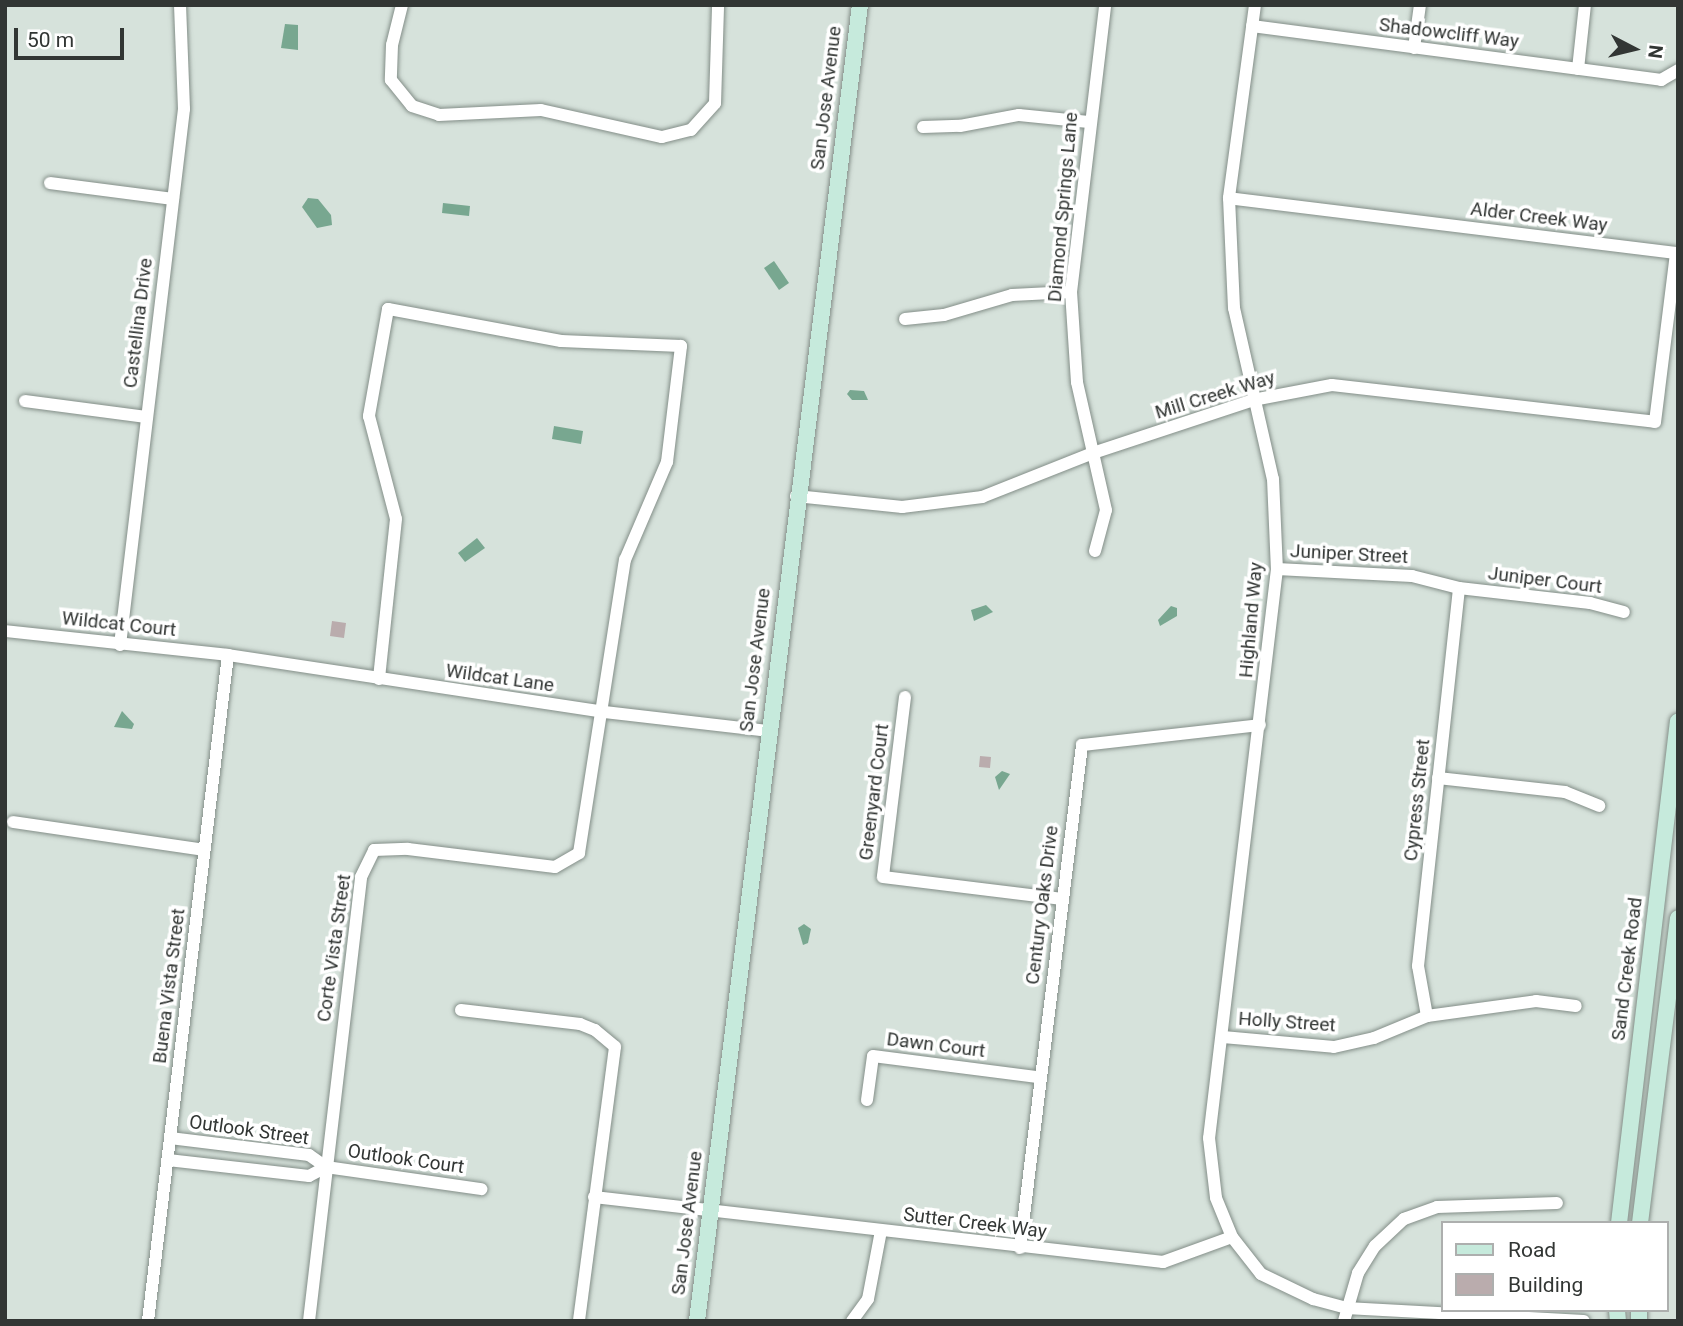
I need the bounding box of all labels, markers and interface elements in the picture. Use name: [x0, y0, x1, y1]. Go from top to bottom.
street label: Shadowcliff Way: [1378, 13, 1520, 53]
scale bar: [18, 14, 128, 58]
north arrow: [1599, 14, 1669, 84]
street label: San Jose Avenue: [806, 25, 846, 171]
text: 50 m: [27, 28, 74, 52]
text: N: [1643, 44, 1668, 60]
street label: Diamond Springs Lane: [1043, 111, 1083, 303]
street label: Alder Creek Way: [1469, 197, 1609, 237]
street label: Castellina Drive: [119, 257, 157, 389]
street label: Mill Creek Way: [1152, 366, 1278, 424]
street label: Juniper Street: [1289, 540, 1409, 568]
street label: Highland Way: [1235, 561, 1267, 679]
street label: Juniper Court: [1487, 562, 1603, 598]
street label: San Jose Avenue: [735, 587, 775, 733]
street label: Wildcat Court: [61, 607, 177, 641]
street label: Wildcat Lane: [444, 659, 556, 697]
street label: Greenyard Court: [854, 722, 894, 862]
street label: Cypress Street: [1399, 738, 1435, 862]
street label: Century Oaks Drive: [1021, 824, 1063, 986]
street label: Corte Vista Street: [312, 873, 356, 1023]
street label: Sand Creek Road: [1607, 896, 1647, 1042]
street label: Buena Vista Street: [148, 907, 190, 1065]
street label: Holly Street: [1238, 1007, 1336, 1037]
street label: Dawn Court: [885, 1028, 987, 1062]
street label: Outlook Street: [188, 1110, 310, 1150]
street label: Outlook Court: [346, 1140, 466, 1178]
street label: San Jose Avenue: [667, 1150, 707, 1296]
street label: Sutter Creek Way: [902, 1203, 1048, 1243]
legend: [1442, 1221, 1669, 1312]
text: Road: [1508, 1238, 1556, 1262]
text: Building: [1508, 1273, 1583, 1297]

